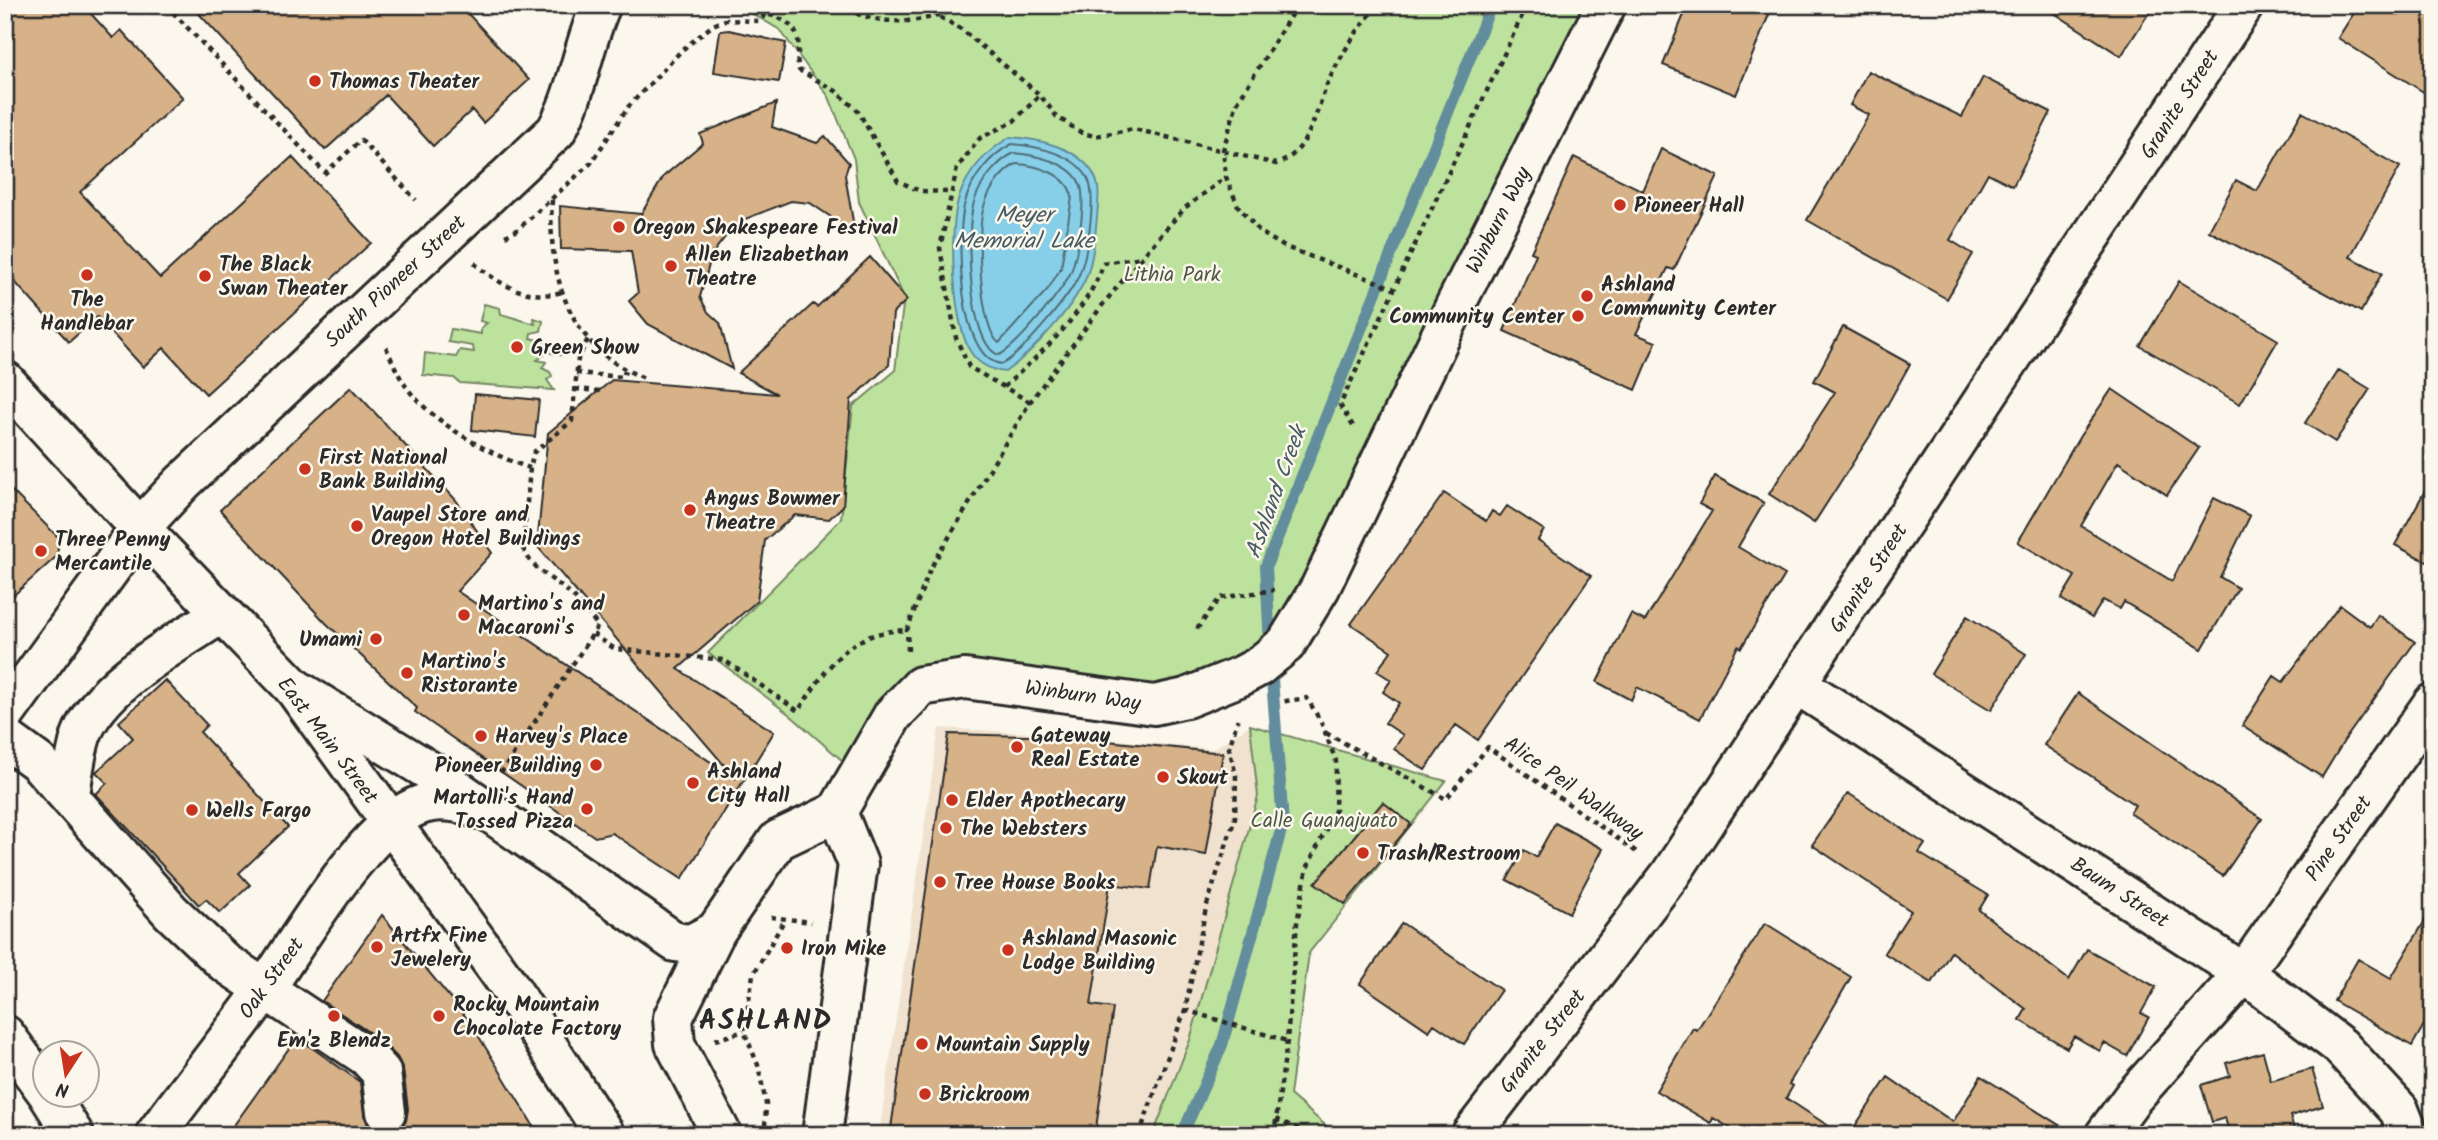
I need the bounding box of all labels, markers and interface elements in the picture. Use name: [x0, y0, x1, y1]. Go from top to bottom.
street label: Granite Street: [2132, 43, 2229, 166]
place label: Thomas Theater: [329, 66, 481, 99]
marker: Thomas Theater: [307, 73, 323, 89]
street label: Winburn Way: [1458, 161, 1541, 280]
place label: Pioneer Hall: [1634, 190, 1744, 223]
marker: Pioneer Hall: [1612, 197, 1628, 213]
water label: Meyer Memorial Lake: [954, 198, 1097, 260]
street label: South Pioneer Street: [318, 207, 475, 357]
place label: Oregon Shakespeare Festival: [633, 212, 898, 245]
marker: Oregon Shakespeare Festival: [611, 219, 627, 235]
place label: Allen Elizabethan Theatre: [685, 239, 849, 296]
place label: The Black Swan Theater: [219, 249, 349, 306]
marker: Allen Elizabethan Theatre: [663, 258, 679, 274]
park label: Lithia Park: [1123, 259, 1221, 292]
marker: The Handlebar: [79, 267, 95, 283]
marker: The Black Swan Theater: [197, 268, 213, 284]
place label: Ashland Community Center: [1601, 269, 1777, 326]
place label: The Handlebar: [40, 284, 135, 341]
marker: Ashland Community Center: [1579, 288, 1595, 304]
place label: Community Center: [1389, 301, 1565, 334]
marker: Community Center: [1570, 308, 1586, 324]
place label: Green Show: [531, 332, 640, 365]
marker: Green Show: [509, 339, 525, 355]
water label: Ashland Creek: [1236, 418, 1319, 564]
place label: First National Bank Building: [319, 442, 448, 499]
marker: First National Bank Building: [297, 461, 313, 477]
place label: Angus Bowmer Theatre: [704, 483, 841, 540]
place label: Vaupel Store and Oregon Hotel Buildings: [371, 499, 581, 556]
marker: Angus Bowmer Theatre: [682, 502, 698, 518]
street label: Granite Street: [1821, 517, 1918, 640]
marker: Vaupel Store and Oregon Hotel Buildings: [349, 518, 365, 534]
place label: Three Penny Mercantile: [55, 524, 170, 581]
marker: Three Penny Mercantile: [33, 543, 49, 559]
place label: Martino's and Macaroni's: [478, 588, 605, 645]
marker: Martino's and Macaroni's: [456, 607, 472, 623]
place label: Umami: [299, 624, 363, 657]
marker: Umami: [368, 631, 384, 647]
place label: Martino's Ristorante: [421, 646, 518, 703]
marker: Martino's Ristorante: [399, 665, 415, 681]
street label: East Main Street: [268, 670, 386, 812]
street label: Winburn Way: [1023, 672, 1143, 721]
place label: Gateway Real Estate: [1031, 720, 1140, 777]
place label: Harvey's Place: [495, 721, 628, 754]
marker: Harvey's Place: [473, 728, 489, 744]
street label: Alice Peil Walkway: [1496, 728, 1650, 850]
marker: Gateway Real Estate: [1009, 739, 1025, 755]
place label: Pioneer Building: [435, 750, 582, 783]
place label: Ashland City Hall: [707, 756, 790, 813]
marker: Pioneer Building: [588, 757, 604, 773]
place label: Skout: [1177, 762, 1229, 795]
marker: Skout: [1155, 769, 1171, 785]
marker: Ashland City Hall: [685, 775, 701, 791]
place label: Martolli's Hand Tossed Pizza: [433, 782, 574, 839]
place label: Elder Apothecary: [966, 785, 1126, 818]
street label: Pine Street: [2297, 788, 2382, 889]
marker: Elder Apothecary: [944, 792, 960, 808]
place label: Wells Fargo: [206, 795, 312, 828]
marker: Martolli's Hand Tossed Pizza: [579, 801, 595, 817]
marker: Wells Fargo: [184, 802, 200, 818]
park label: Calle Guanajuato: [1250, 805, 1398, 838]
place label: The Websters: [960, 813, 1087, 846]
marker: The Websters: [938, 820, 954, 836]
place label: Trash/Restroom: [1377, 838, 1520, 871]
marker: Trash/Restroom: [1355, 845, 1371, 861]
street label: Baum Street: [2063, 849, 2176, 938]
place label: Tree House Books: [954, 867, 1116, 900]
marker: Tree House Books: [932, 874, 948, 890]
place label: Artfx Fine Jewelery: [391, 920, 487, 977]
place label: Ashland Masonic Lodge Building: [1022, 923, 1178, 980]
street label: Oak Street: [231, 930, 314, 1027]
place label: Iron Mike: [801, 933, 886, 966]
marker: Artfx Fine Jewelery: [369, 939, 385, 955]
marker: Iron Mike: [779, 940, 795, 956]
marker: Ashland Masonic Lodge Building: [1000, 942, 1016, 958]
street label: Granite Street: [1492, 982, 1595, 1101]
place label: Rocky Mountain Chocolate Factory: [453, 989, 621, 1046]
district label: ASHLAND: [699, 999, 833, 1044]
marker: Em'z Blendz: [326, 1008, 342, 1024]
marker: Rocky Mountain Chocolate Factory: [431, 1008, 447, 1024]
place label: Em'z Blendz: [277, 1025, 391, 1058]
place label: Mountain Supply: [936, 1029, 1090, 1062]
marker: Mountain Supply: [914, 1036, 930, 1052]
north arrow: [32, 1038, 102, 1108]
text: N: [54, 1073, 72, 1105]
place label: Brickroom: [939, 1079, 1030, 1112]
marker: Brickroom: [917, 1086, 933, 1102]

